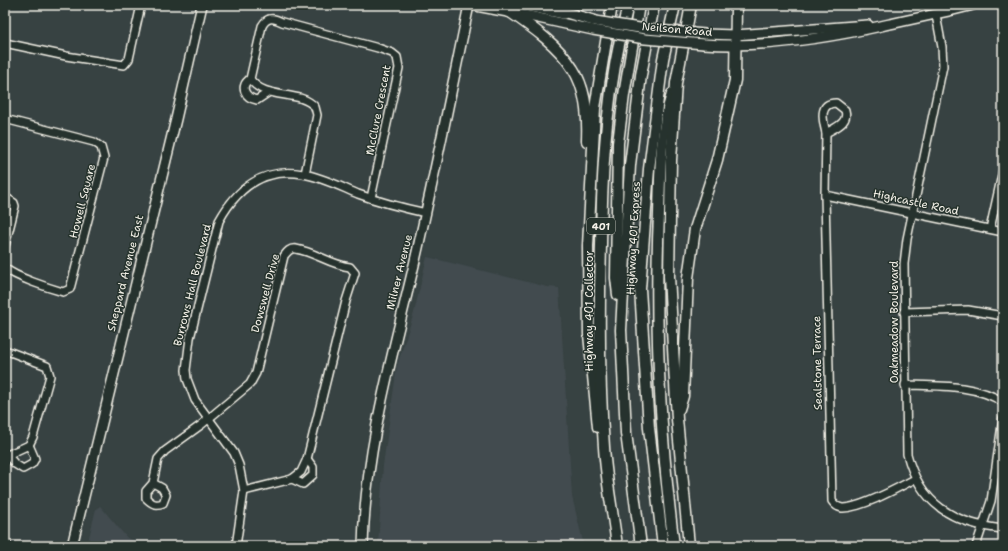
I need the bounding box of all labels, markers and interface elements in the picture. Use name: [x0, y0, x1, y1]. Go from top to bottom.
street label: Neilson Road: [641, 19, 713, 40]
street label: McClure Crescent: [362, 64, 395, 156]
street label: Howell Square: [66, 162, 99, 240]
street label: Highway 401 Express: [623, 181, 644, 295]
street label: Highcastle Road: [872, 186, 960, 219]
street label: Sheppard Avenue East: [104, 213, 147, 333]
road number: 401: [587, 218, 615, 234]
street label: Burrows Hall Boulevard: [170, 222, 215, 348]
street label: Milner Avenue: [383, 233, 416, 311]
street label: Highway 401 Collector: [582, 251, 597, 371]
street label: Dowswell Drive: [248, 252, 283, 334]
street label: Oakmeadow Boulevard: [887, 261, 902, 383]
street label: Sealstone Terrace: [809, 316, 826, 410]

